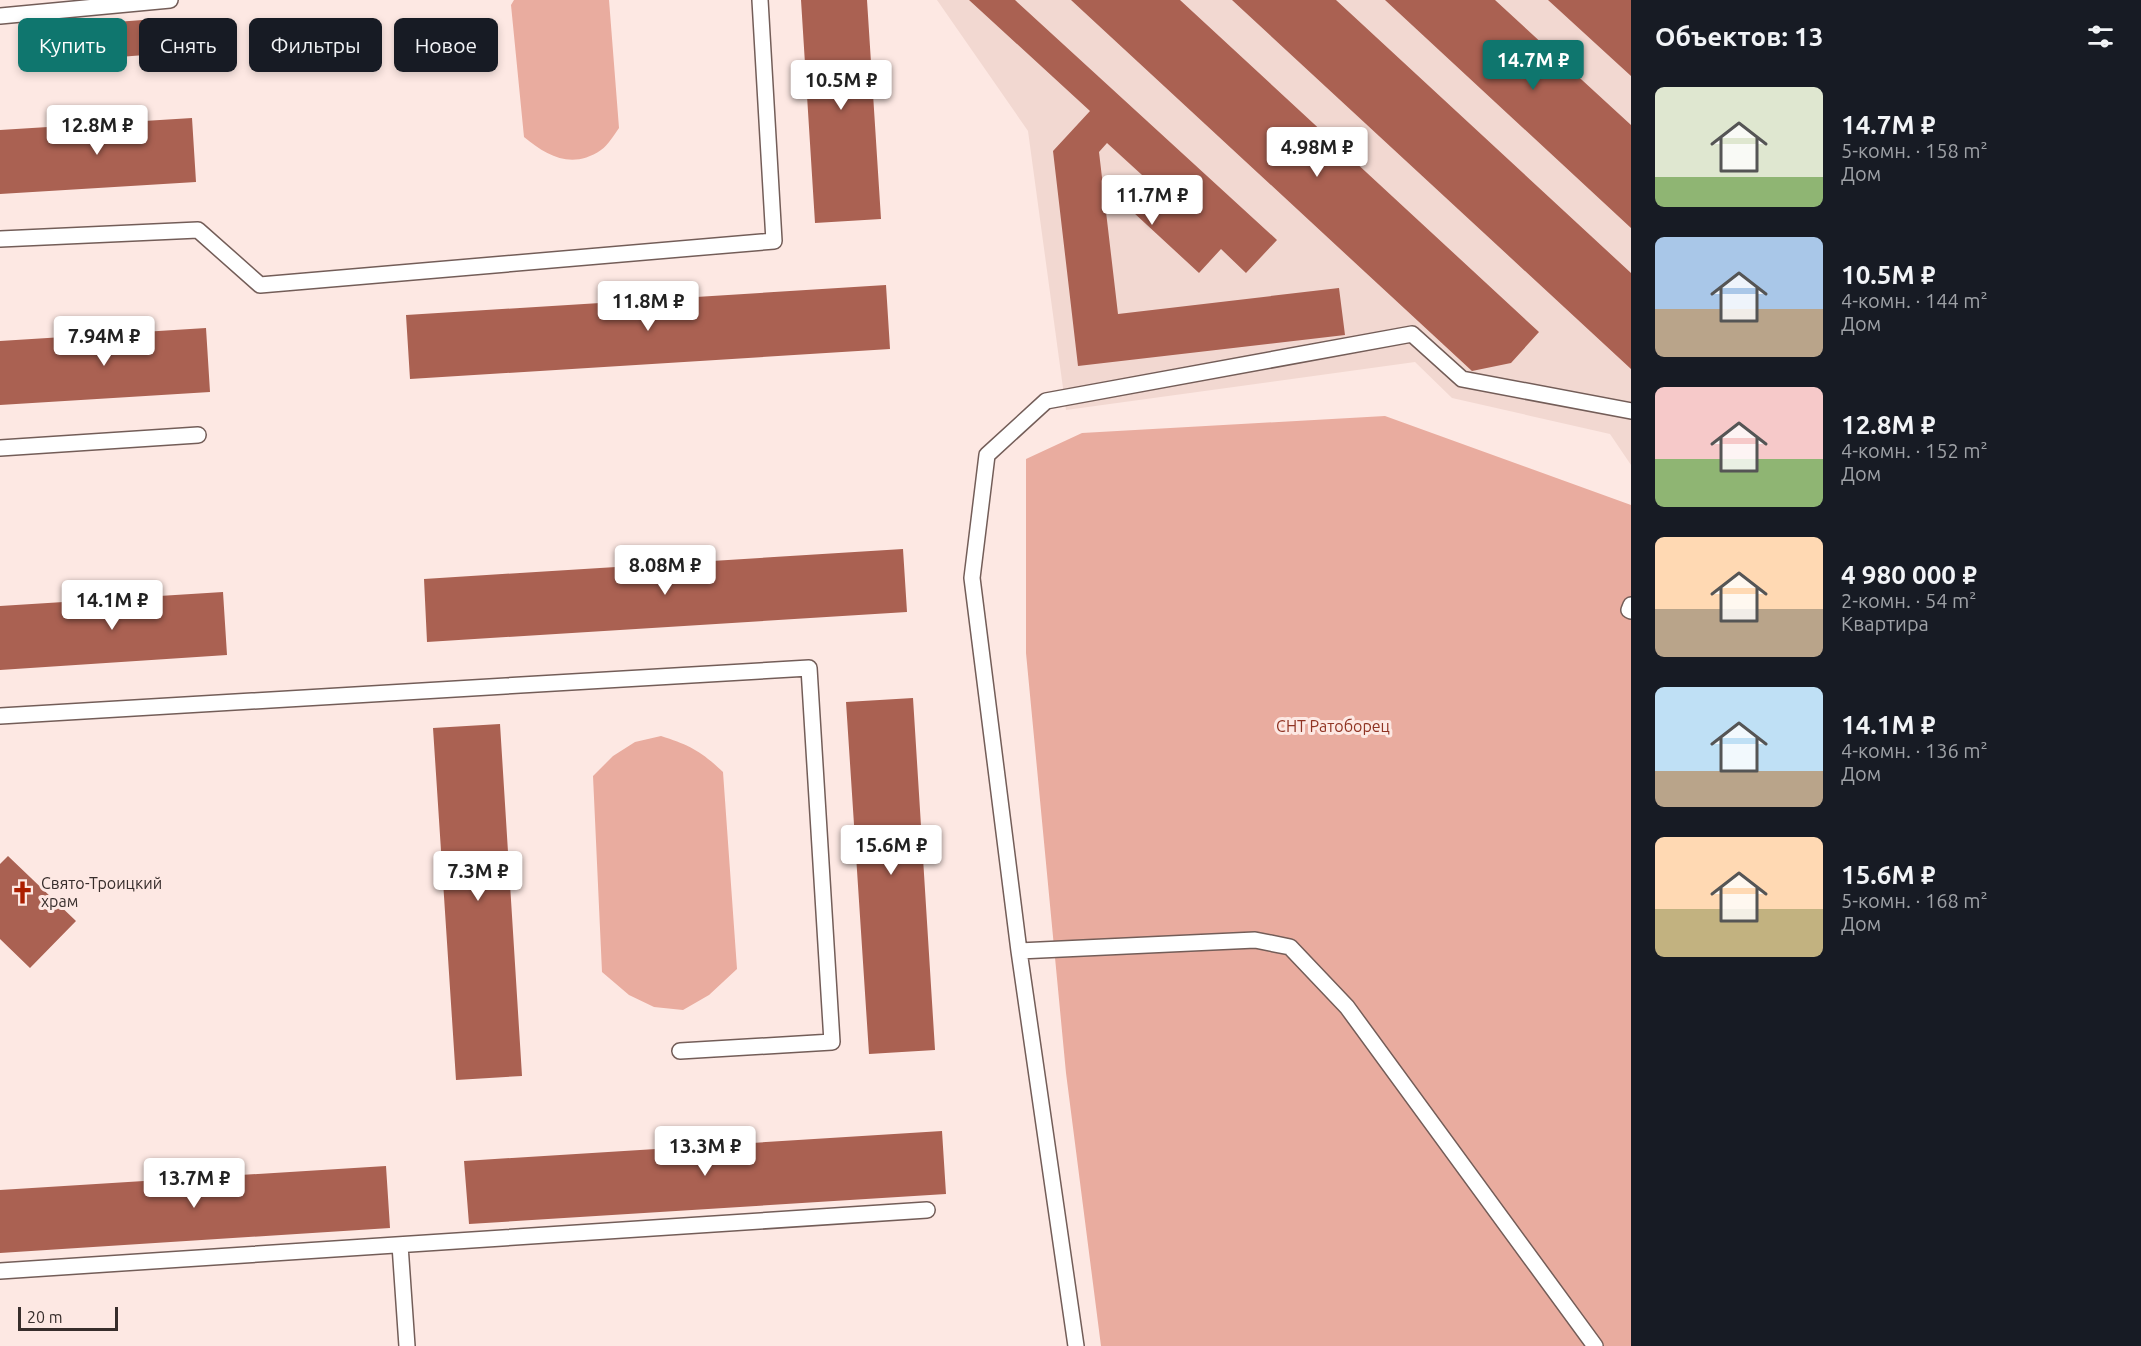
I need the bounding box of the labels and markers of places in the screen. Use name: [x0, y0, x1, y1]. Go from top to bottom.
pin: 14.7M ₽: [1478, 40, 1588, 91]
pin: 10.5M ₽: [786, 60, 896, 111]
pin: 12.8M ₽: [42, 105, 152, 156]
pin: 4.98M ₽: [1262, 127, 1372, 178]
pin: 11.7M ₽: [1097, 175, 1207, 226]
pin: 11.8M ₽: [593, 281, 703, 332]
pin: 7.94M ₽: [49, 316, 159, 367]
pin: 8.08M ₽: [610, 545, 720, 596]
pin: 14.1M ₽: [57, 580, 167, 631]
pin: 15.6M ₽: [836, 825, 946, 876]
pin: 7.3M ₽: [429, 851, 527, 902]
place label: Свято-Троицкий храм: [41, 874, 162, 910]
church icon: Свято-Троицкий храм: [10, 879, 36, 905]
pin: 13.3M ₽: [650, 1126, 760, 1177]
pin: 13.7M ₽: [139, 1158, 249, 1209]

